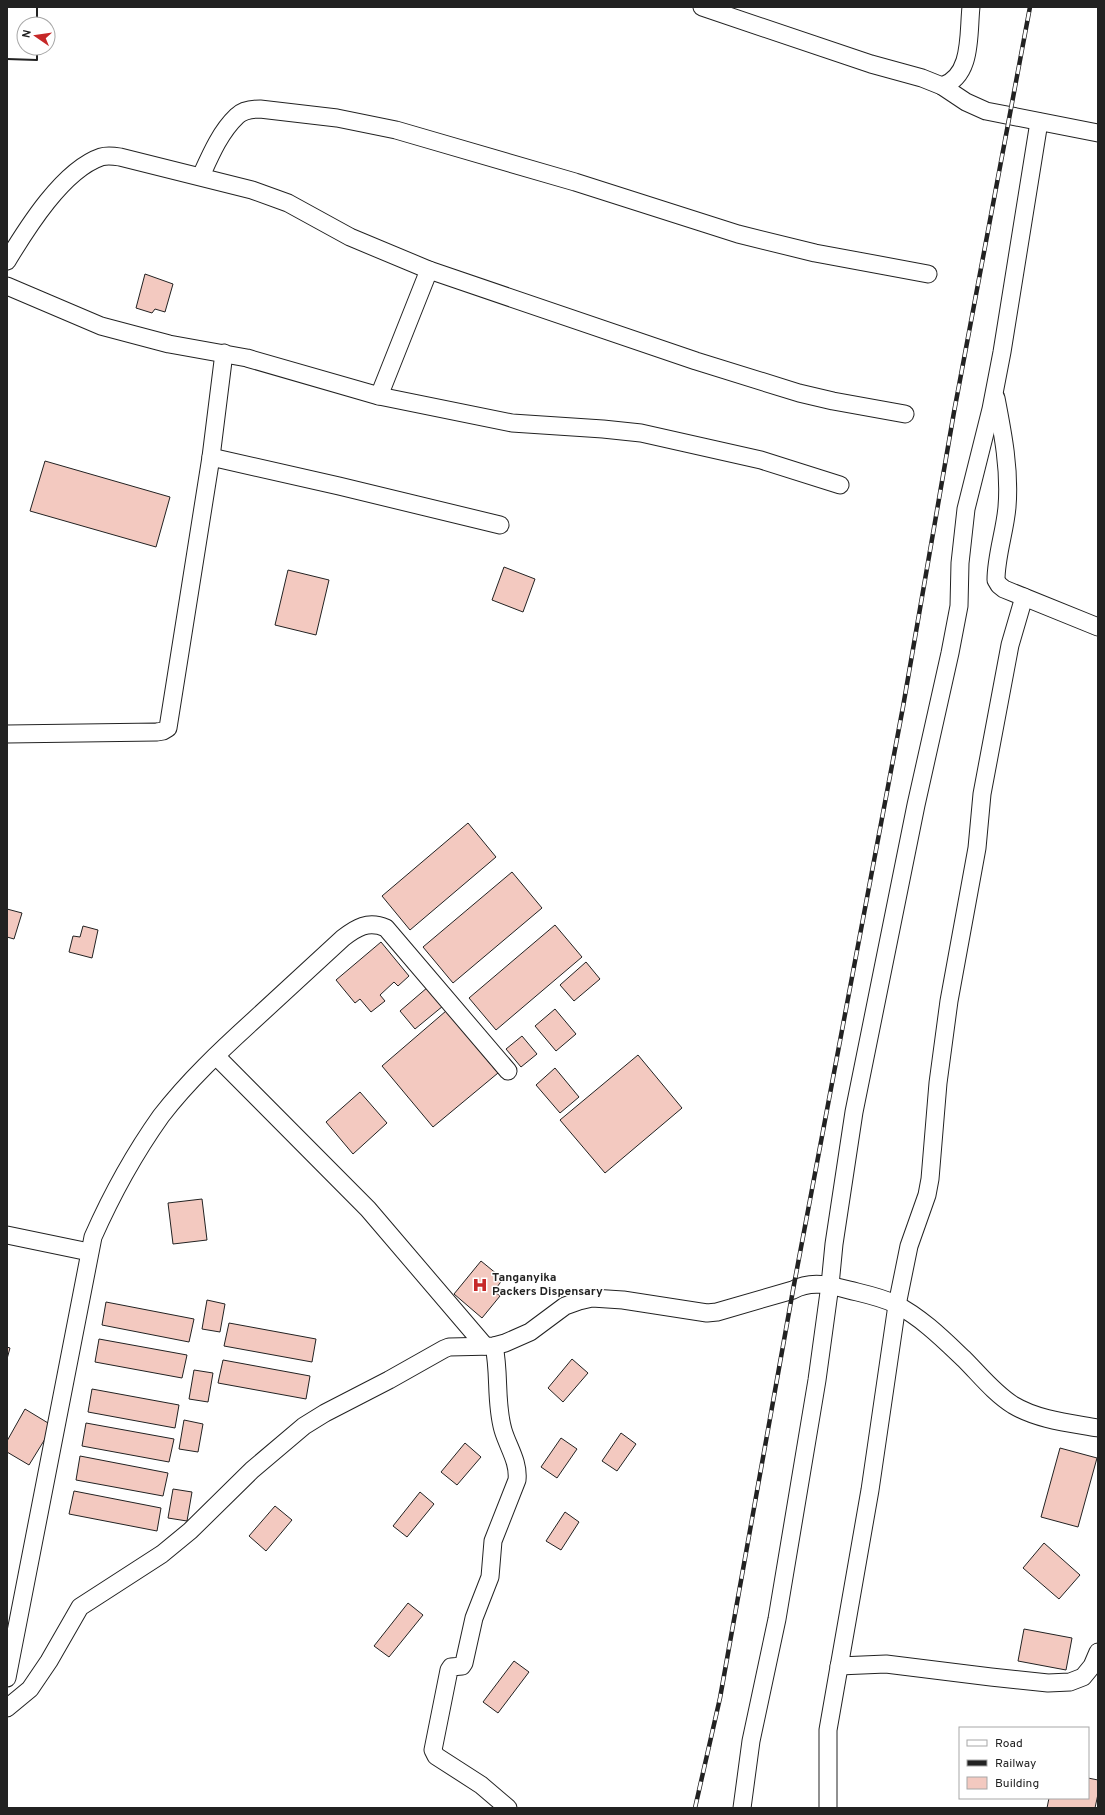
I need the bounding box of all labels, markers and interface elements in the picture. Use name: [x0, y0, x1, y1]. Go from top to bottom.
north arrow: [16, 16, 56, 56]
text: N: [20, 29, 35, 39]
place label: Tanganyika Packers Dispensary: [492, 1270, 603, 1300]
hospital icon: Tanganyika Packers Dispensary: [471, 1276, 489, 1294]
legend: [959, 1727, 1089, 1799]
text: Road: [995, 1736, 1023, 1752]
text: Railway: [995, 1756, 1036, 1772]
text: Building: [995, 1776, 1039, 1792]

